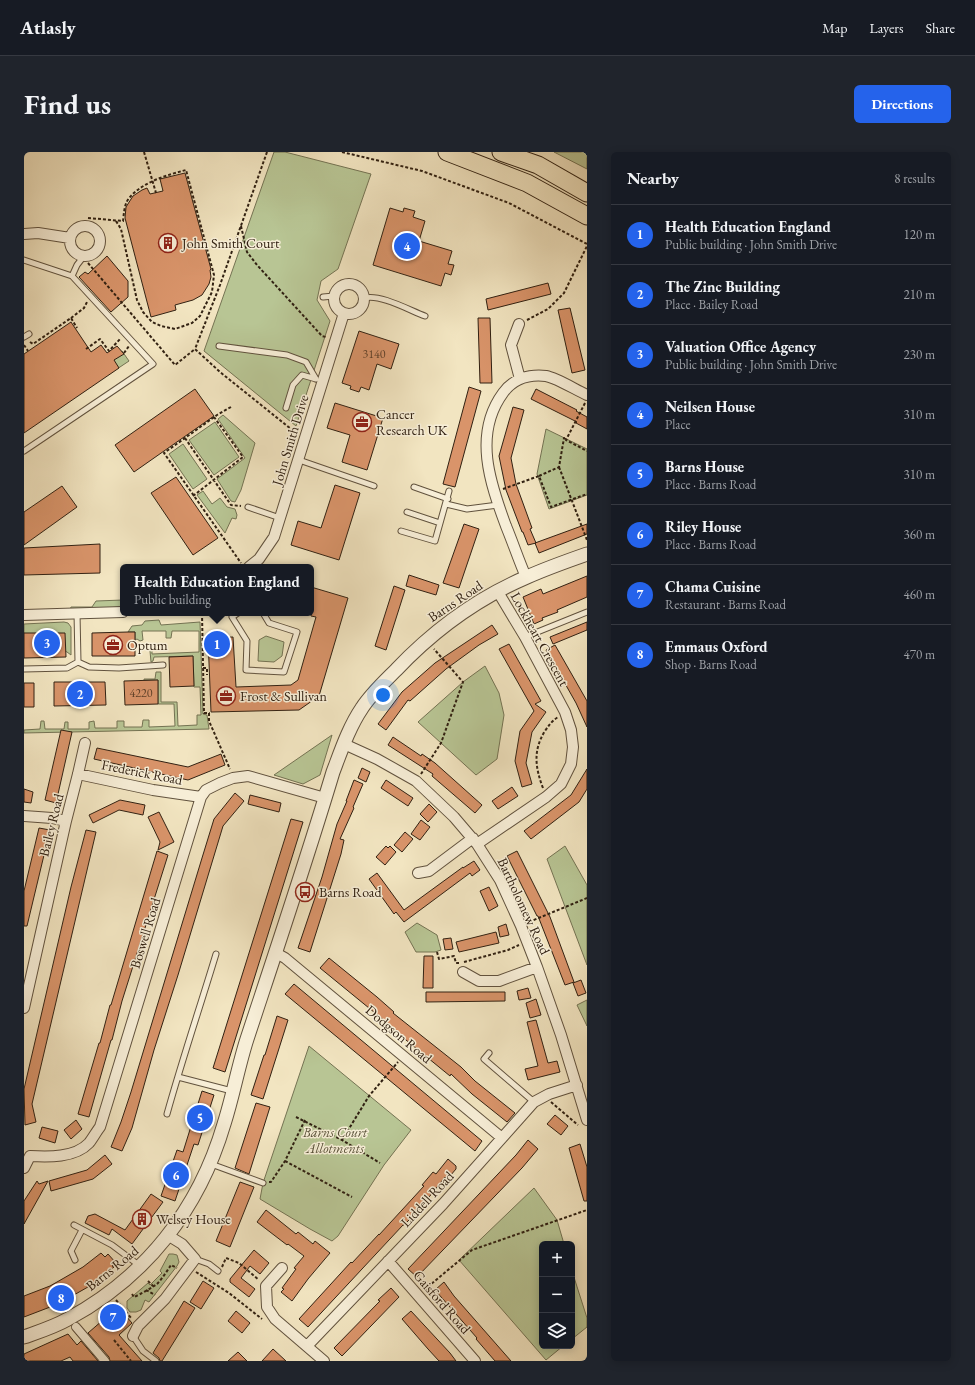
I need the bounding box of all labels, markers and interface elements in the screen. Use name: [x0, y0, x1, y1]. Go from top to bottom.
text: Atlasly: [20, 15, 76, 40]
text: Map: [822, 19, 847, 37]
text: Layers: [869, 19, 904, 37]
text: Share: [926, 19, 955, 37]
button: Directions: [854, 85, 951, 123]
text: Find us: [24, 86, 111, 122]
text: Nearby: [627, 167, 679, 189]
text: 8 results: [894, 170, 935, 187]
text: Health Education England: [665, 217, 831, 236]
text: 1: [637, 226, 643, 243]
text: 120 m: [904, 226, 935, 243]
pin: 4: [394, 231, 420, 261]
building icon: John Smith Court: [157, 232, 179, 254]
place label: John Smith Court: [181, 234, 280, 252]
text: Public building · John Smith Drive: [665, 236, 837, 253]
text: The Zinc Building: [665, 277, 780, 296]
text: 2: [637, 286, 643, 303]
text: 210 m: [904, 286, 935, 303]
text: Place · Bailey Road: [665, 296, 758, 313]
text: Valuation Office Agency: [665, 337, 816, 356]
house number: 3140: [362, 346, 386, 362]
text: 3: [637, 346, 643, 363]
text: 230 m: [904, 346, 935, 363]
text: Public building · John Smith Drive: [665, 356, 837, 373]
street label: John Smith Drive: [267, 392, 313, 489]
text: Neilsen House: [665, 397, 755, 416]
place label: Cancer Research UK: [376, 405, 448, 439]
text: 4: [637, 406, 643, 423]
text: 310 m: [904, 406, 935, 423]
office icon: Cancer Research UK: [351, 411, 373, 433]
text: Place: [665, 416, 691, 433]
text: Barns House: [665, 457, 744, 476]
text: 5: [637, 466, 643, 483]
text: 310 m: [904, 466, 935, 483]
text: Place · Barns Road: [665, 476, 756, 493]
text: Riley House: [665, 517, 741, 536]
text: 6: [637, 526, 643, 543]
text: 360 m: [904, 526, 935, 543]
text: Place · Barns Road: [665, 536, 756, 553]
popup: [120, 564, 314, 616]
text: Health Education England: [134, 572, 300, 591]
street label: Barns Road: [424, 576, 487, 626]
text: Chama Cuisine: [665, 577, 761, 596]
text: 7: [637, 586, 643, 603]
text: 460 m: [904, 586, 935, 603]
street label: Lockheart Crescent: [507, 589, 574, 690]
text: Public building: [134, 591, 211, 608]
text: Restaurant · Barns Road: [665, 596, 786, 613]
pin: 3: [34, 628, 60, 658]
pin: 1: [204, 629, 230, 659]
office icon: Optum: [102, 634, 124, 656]
place label: Optum: [127, 636, 168, 654]
text: Emmaus Oxford: [665, 637, 768, 656]
text: 8: [637, 646, 643, 663]
text: 470 m: [904, 646, 935, 663]
text: Shop · Barns Road: [665, 656, 757, 673]
pin: 2: [67, 679, 93, 709]
house number: 4220: [129, 685, 153, 701]
office icon: Frost & Sullivan: [215, 685, 237, 707]
your location: [373, 685, 393, 705]
place label: Frost & Sullivan: [240, 687, 327, 705]
street label: Frederick Road: [100, 755, 185, 789]
street label: Bailey Road: [34, 791, 68, 858]
street label: Bartholomew Road: [494, 855, 555, 958]
bus stop icon: Barns Road: [294, 881, 316, 903]
place label: Barns Road: [319, 883, 382, 901]
street label: Boswell Road: [126, 895, 165, 971]
street label: Dodgson Road: [362, 1001, 437, 1068]
pin: 5: [187, 1103, 213, 1133]
park label: Barns Court Allotments: [302, 1123, 368, 1157]
pin: 6: [163, 1160, 189, 1190]
street label: Liddell Road: [397, 1167, 458, 1231]
building icon: Welsey House: [131, 1208, 153, 1230]
place label: Welsey House: [156, 1210, 231, 1228]
street label: Barns Road: [82, 1241, 143, 1295]
map controls: [539, 1241, 575, 1349]
button: +: [539, 1241, 575, 1277]
street label: Gaisford Road: [409, 1266, 475, 1338]
button: −: [539, 1277, 575, 1313]
pin: 8: [48, 1283, 74, 1313]
pin: 7: [100, 1302, 126, 1332]
button: layers: [539, 1313, 575, 1349]

